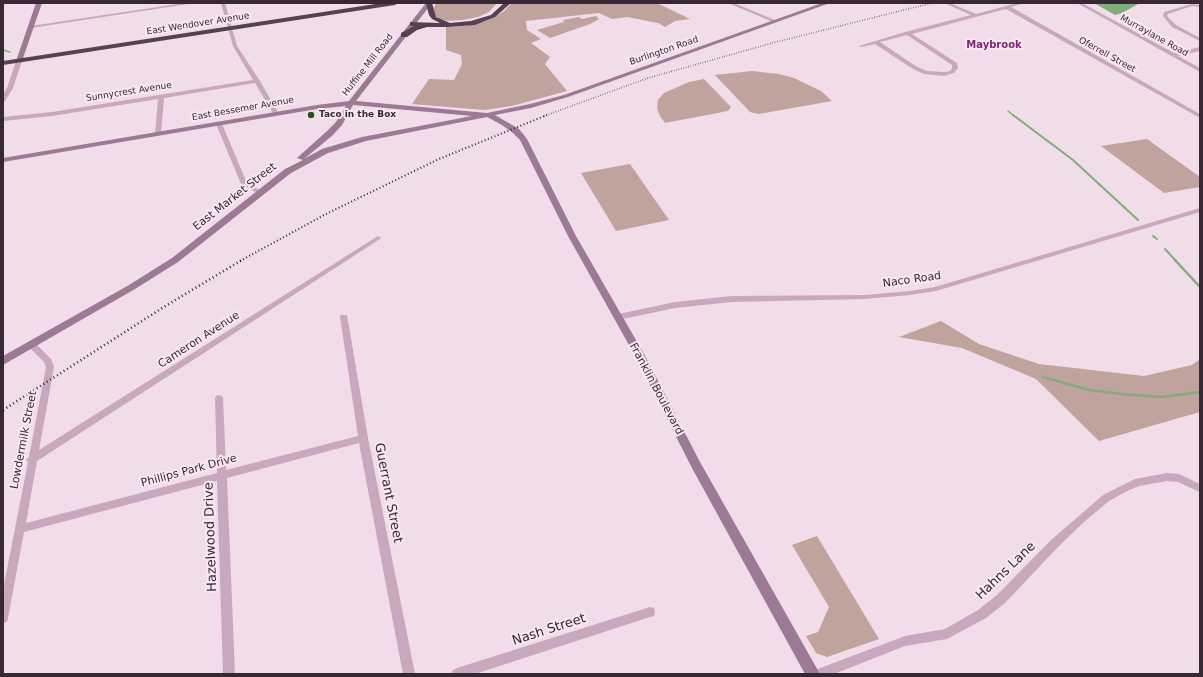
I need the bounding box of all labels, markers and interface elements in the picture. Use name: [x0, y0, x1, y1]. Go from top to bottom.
street label: East Wendover Avenue: [146, 11, 250, 37]
street label: Murraylane Road: [1118, 13, 1190, 59]
street label: Huffine Mill Road: [340, 32, 396, 98]
street label: Burlington Road: [628, 34, 700, 68]
street label: Oferrell Street: [1077, 35, 1137, 75]
district label: Maybrook: [966, 39, 1022, 51]
street label: Sunnycrest Avenue: [85, 80, 173, 104]
street label: East Bessemer Avenue: [191, 95, 295, 123]
marker: Taco in the Box: [306, 110, 316, 120]
place label: Taco in the Box: [319, 110, 396, 120]
street label: East Market Street: [191, 160, 279, 234]
street label: Naco Road: [882, 269, 942, 291]
street label: Cameron Avenue: [156, 309, 242, 371]
street label: Franklin Boulevard: [626, 341, 686, 437]
street label: Lowdermilk Street: [8, 390, 40, 490]
street label: Guerrant Street: [371, 442, 405, 544]
street label: Phillips Park Drive: [140, 452, 238, 490]
street label: Hazelwood Drive: [201, 482, 221, 592]
street label: Hahns Lane: [973, 539, 1039, 603]
street label: Nash Street: [510, 611, 588, 649]

